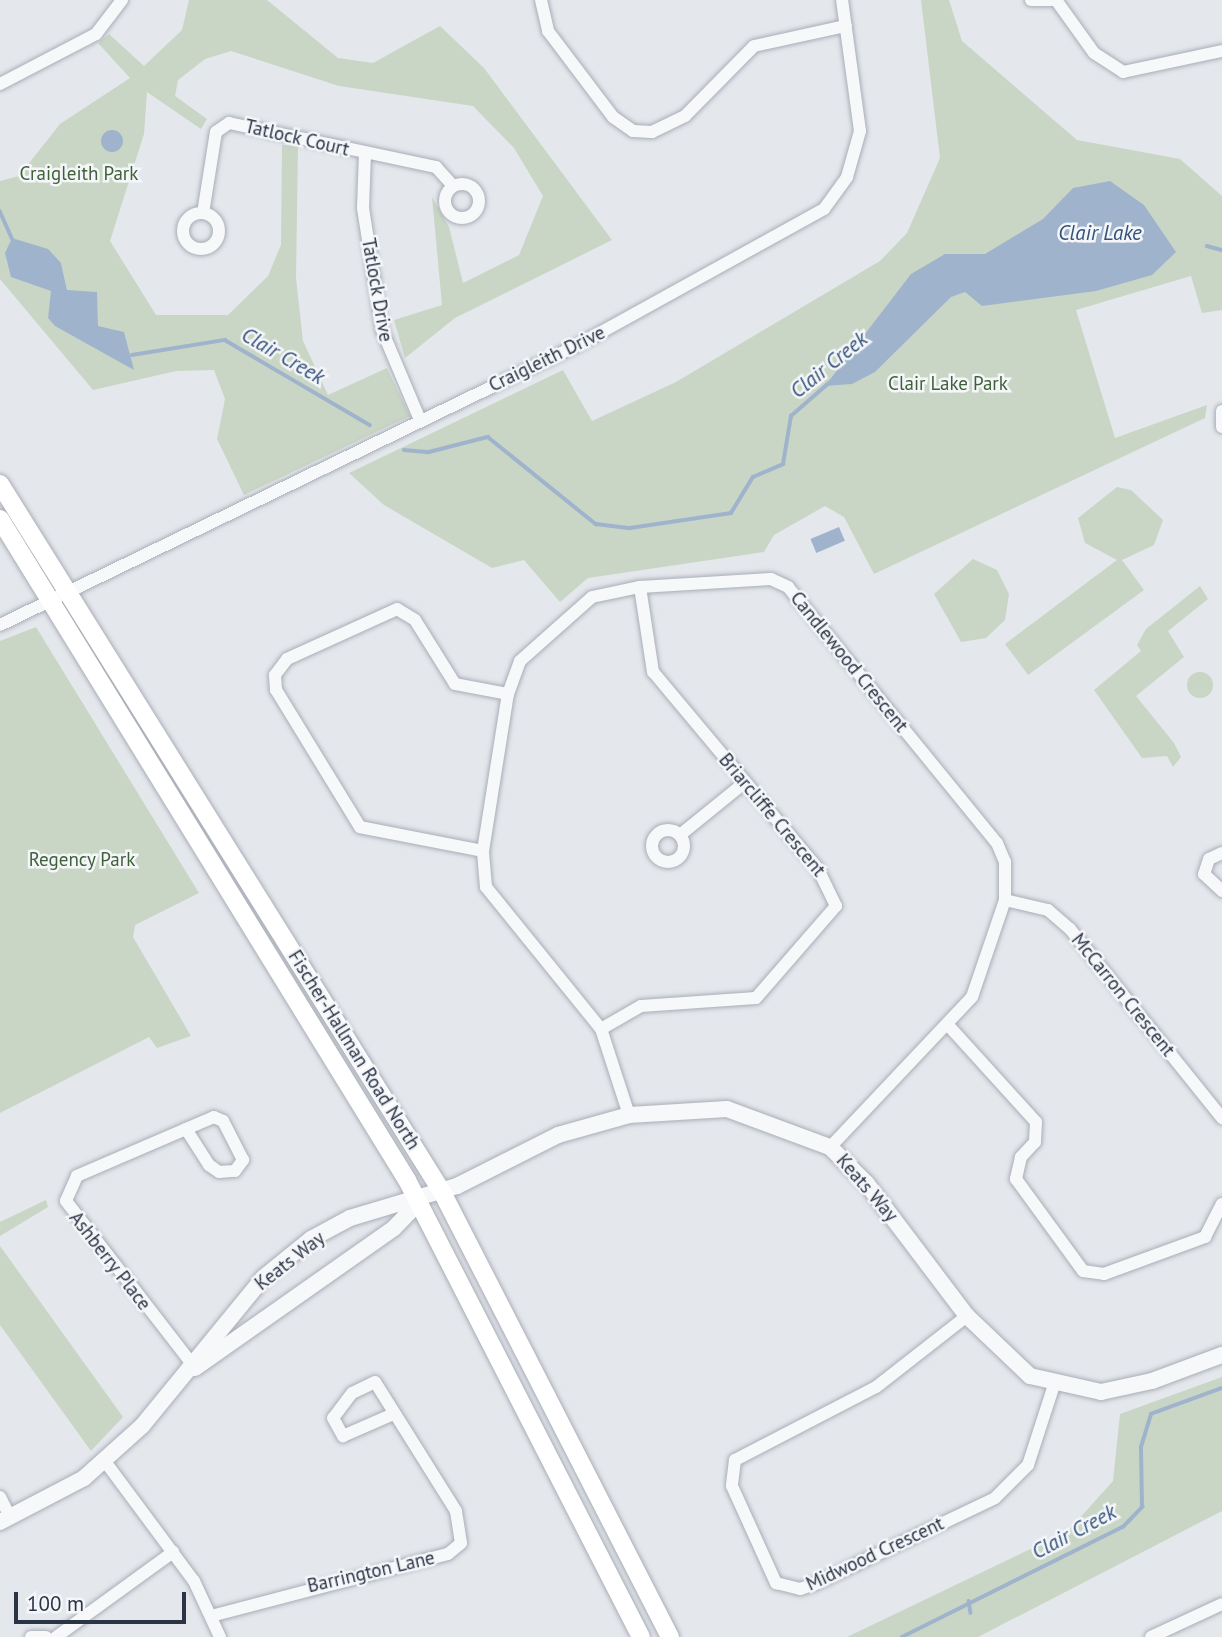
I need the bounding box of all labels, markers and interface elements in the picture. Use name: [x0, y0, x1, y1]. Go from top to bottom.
street label: Tatlock Court: [242, 115, 352, 161]
park label: Craigleith Park: [20, 163, 138, 185]
water label: Clair Lake: [1058, 220, 1142, 246]
street label: Tatlock Drive: [357, 236, 397, 344]
street label: Craigleith Drive: [485, 321, 609, 397]
water label: Clair Creek: [237, 322, 329, 390]
water label: Clair Creek: [785, 326, 873, 404]
park label: Clair Lake Park: [888, 373, 1008, 395]
street label: Candlewood Crescent: [785, 587, 913, 737]
street label: Briarcliffe Crescent: [714, 749, 830, 881]
park label: Regency Park: [28, 849, 136, 871]
street label: McCarron Crescent: [1067, 929, 1179, 1061]
street label: Fischer-Hallman Road North: [283, 946, 425, 1154]
street label: Keats Way: [831, 1149, 903, 1227]
street label: Ashberry Place: [64, 1207, 156, 1315]
street label: Keats Way: [250, 1227, 330, 1295]
water label: Clair Creek: [1028, 1499, 1120, 1565]
street label: Midwood Crescent: [803, 1512, 947, 1596]
street label: Barrington Lane: [305, 1546, 437, 1598]
scale bar: [18, 1578, 189, 1622]
text: 100 m: [27, 1590, 84, 1617]

